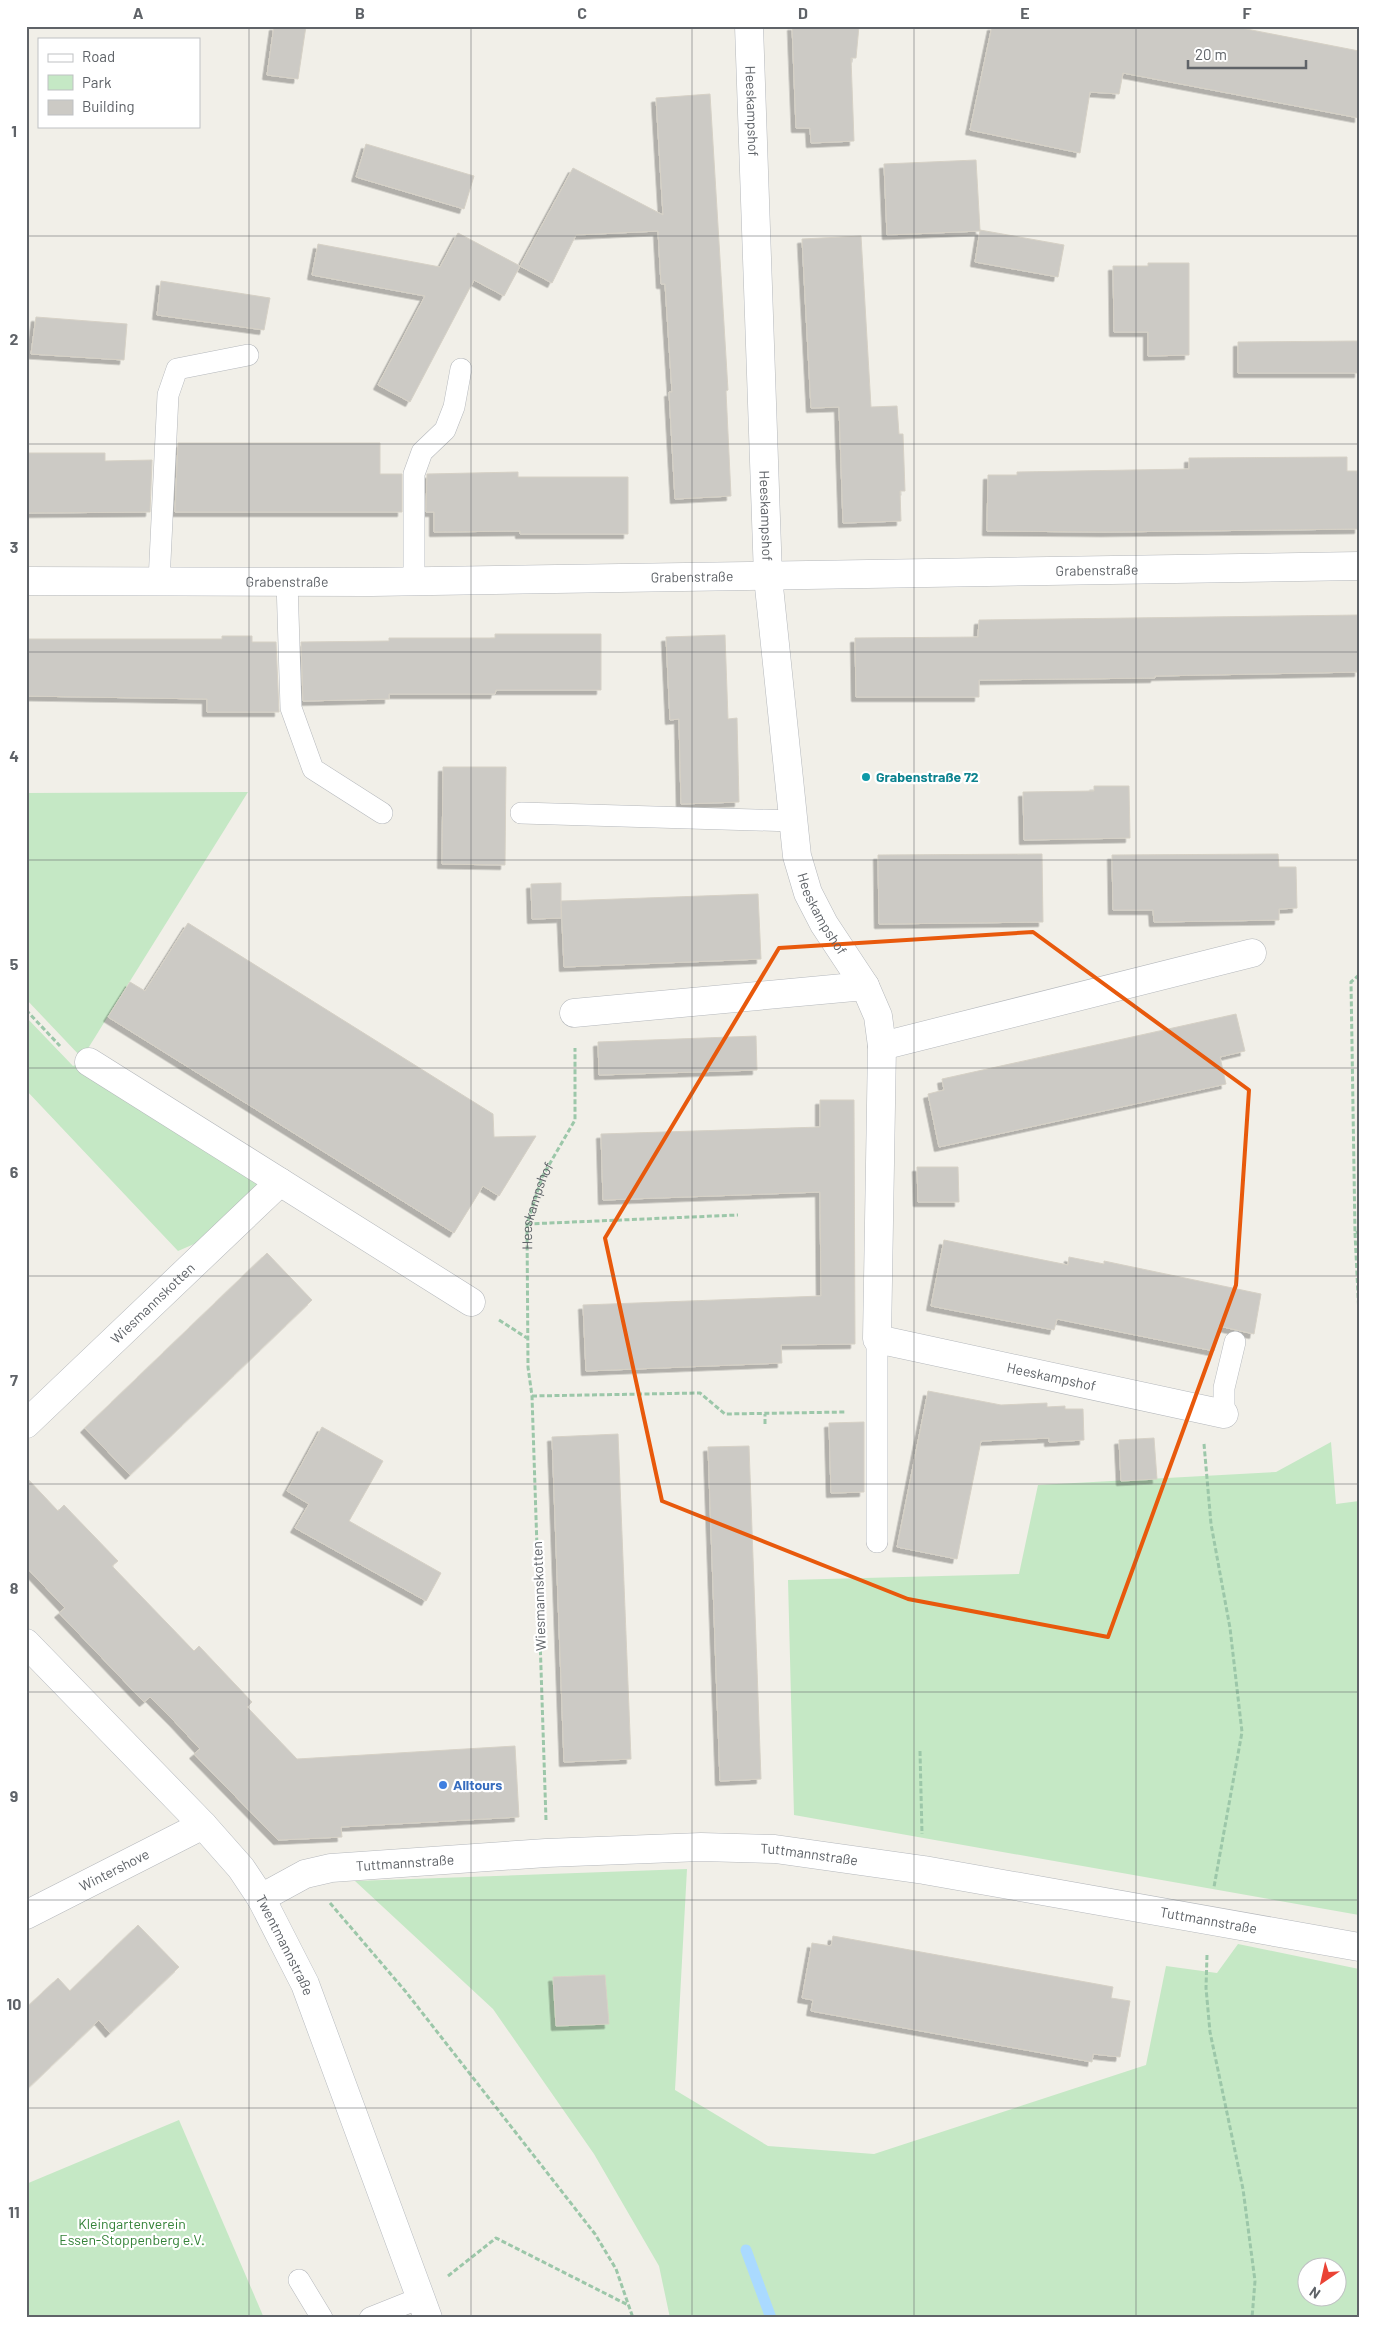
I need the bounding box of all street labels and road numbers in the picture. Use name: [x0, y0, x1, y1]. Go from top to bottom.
street label: Heeskampshof: [742, 65, 762, 157]
street label: Heeskampshof: [756, 470, 776, 561]
street label: Grabenstraße: [1055, 561, 1138, 579]
street label: Grabenstraße: [650, 567, 733, 585]
street label: Grabenstraße: [246, 573, 328, 590]
street label: Heeskampshof: [794, 870, 851, 958]
street label: Heeskampshof: [518, 1159, 557, 1250]
street label: Wiesmannskotten: [107, 1259, 198, 1347]
street label: Heeskampshof: [1005, 1358, 1098, 1394]
street label: Wiesmannskotten: [528, 1541, 549, 1651]
street label: Tuttmannstraße: [760, 1840, 859, 1869]
street label: Wintershove: [76, 1845, 152, 1895]
street label: Tuttmannstraße: [355, 1850, 455, 1874]
street label: Twentmannstraße: [253, 1892, 317, 1997]
street label: Tuttmannstraße: [1159, 1903, 1259, 1937]

